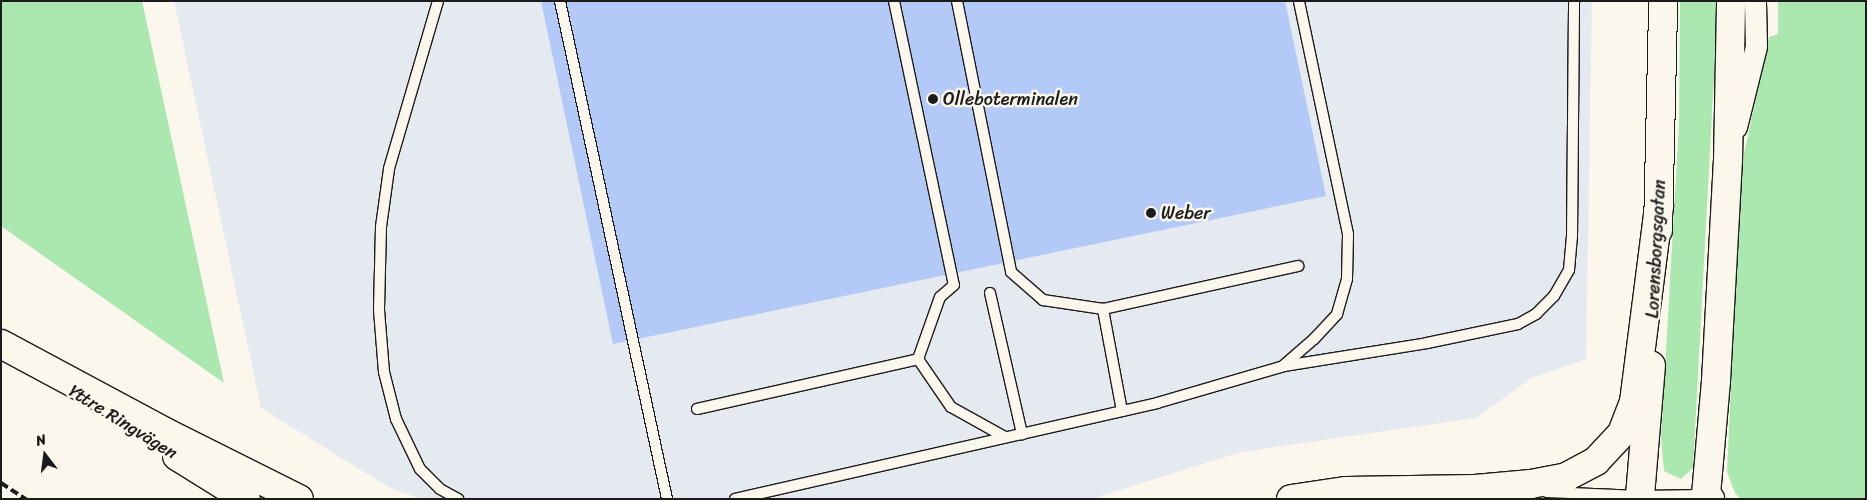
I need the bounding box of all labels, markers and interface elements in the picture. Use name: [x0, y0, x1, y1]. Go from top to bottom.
place label: Olleboterminalen: [943, 88, 1078, 110]
marker: Olleboterminalen: [927, 93, 939, 105]
street label: Lorensborgsgatan: [1642, 179, 1670, 319]
place label: Weber: [1161, 202, 1211, 224]
marker: Weber: [1145, 207, 1157, 219]
street label: Yttre Ringvägen: [65, 380, 181, 464]
text: N: [33, 427, 49, 453]
north arrow: [20, 430, 70, 480]

